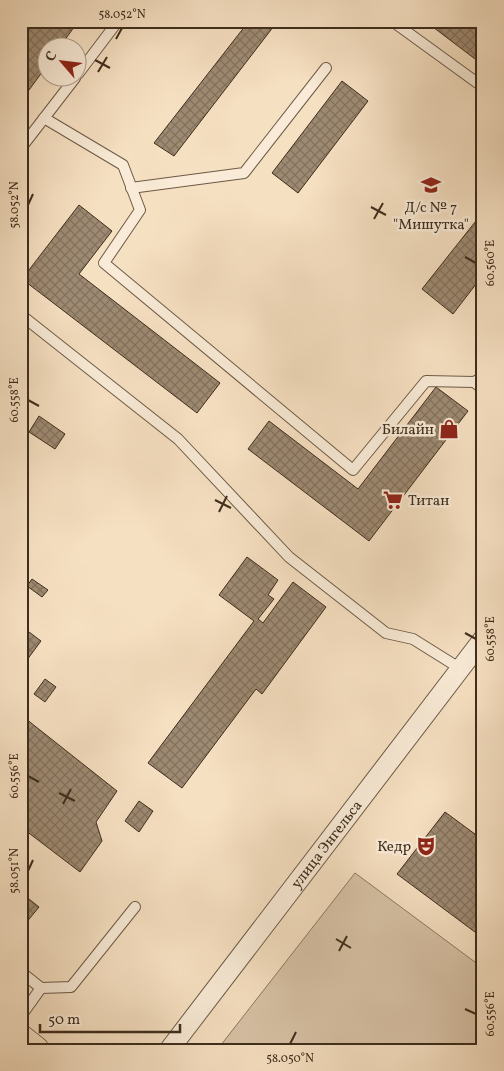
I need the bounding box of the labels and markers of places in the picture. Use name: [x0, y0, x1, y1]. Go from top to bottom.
school or university icon: Д/с № 7 "Мишутка": [420, 174, 442, 196]
place label: Д/с № 7 "Мишутка": [393, 198, 469, 236]
shop icon: Билайн: [438, 418, 460, 440]
place label: Билайн: [382, 420, 434, 441]
supermarket icon: Титан: [382, 489, 404, 511]
place label: Титан: [408, 491, 449, 512]
theatre icon: Кедр: [415, 835, 437, 857]
place label: Кедр: [377, 837, 411, 858]

